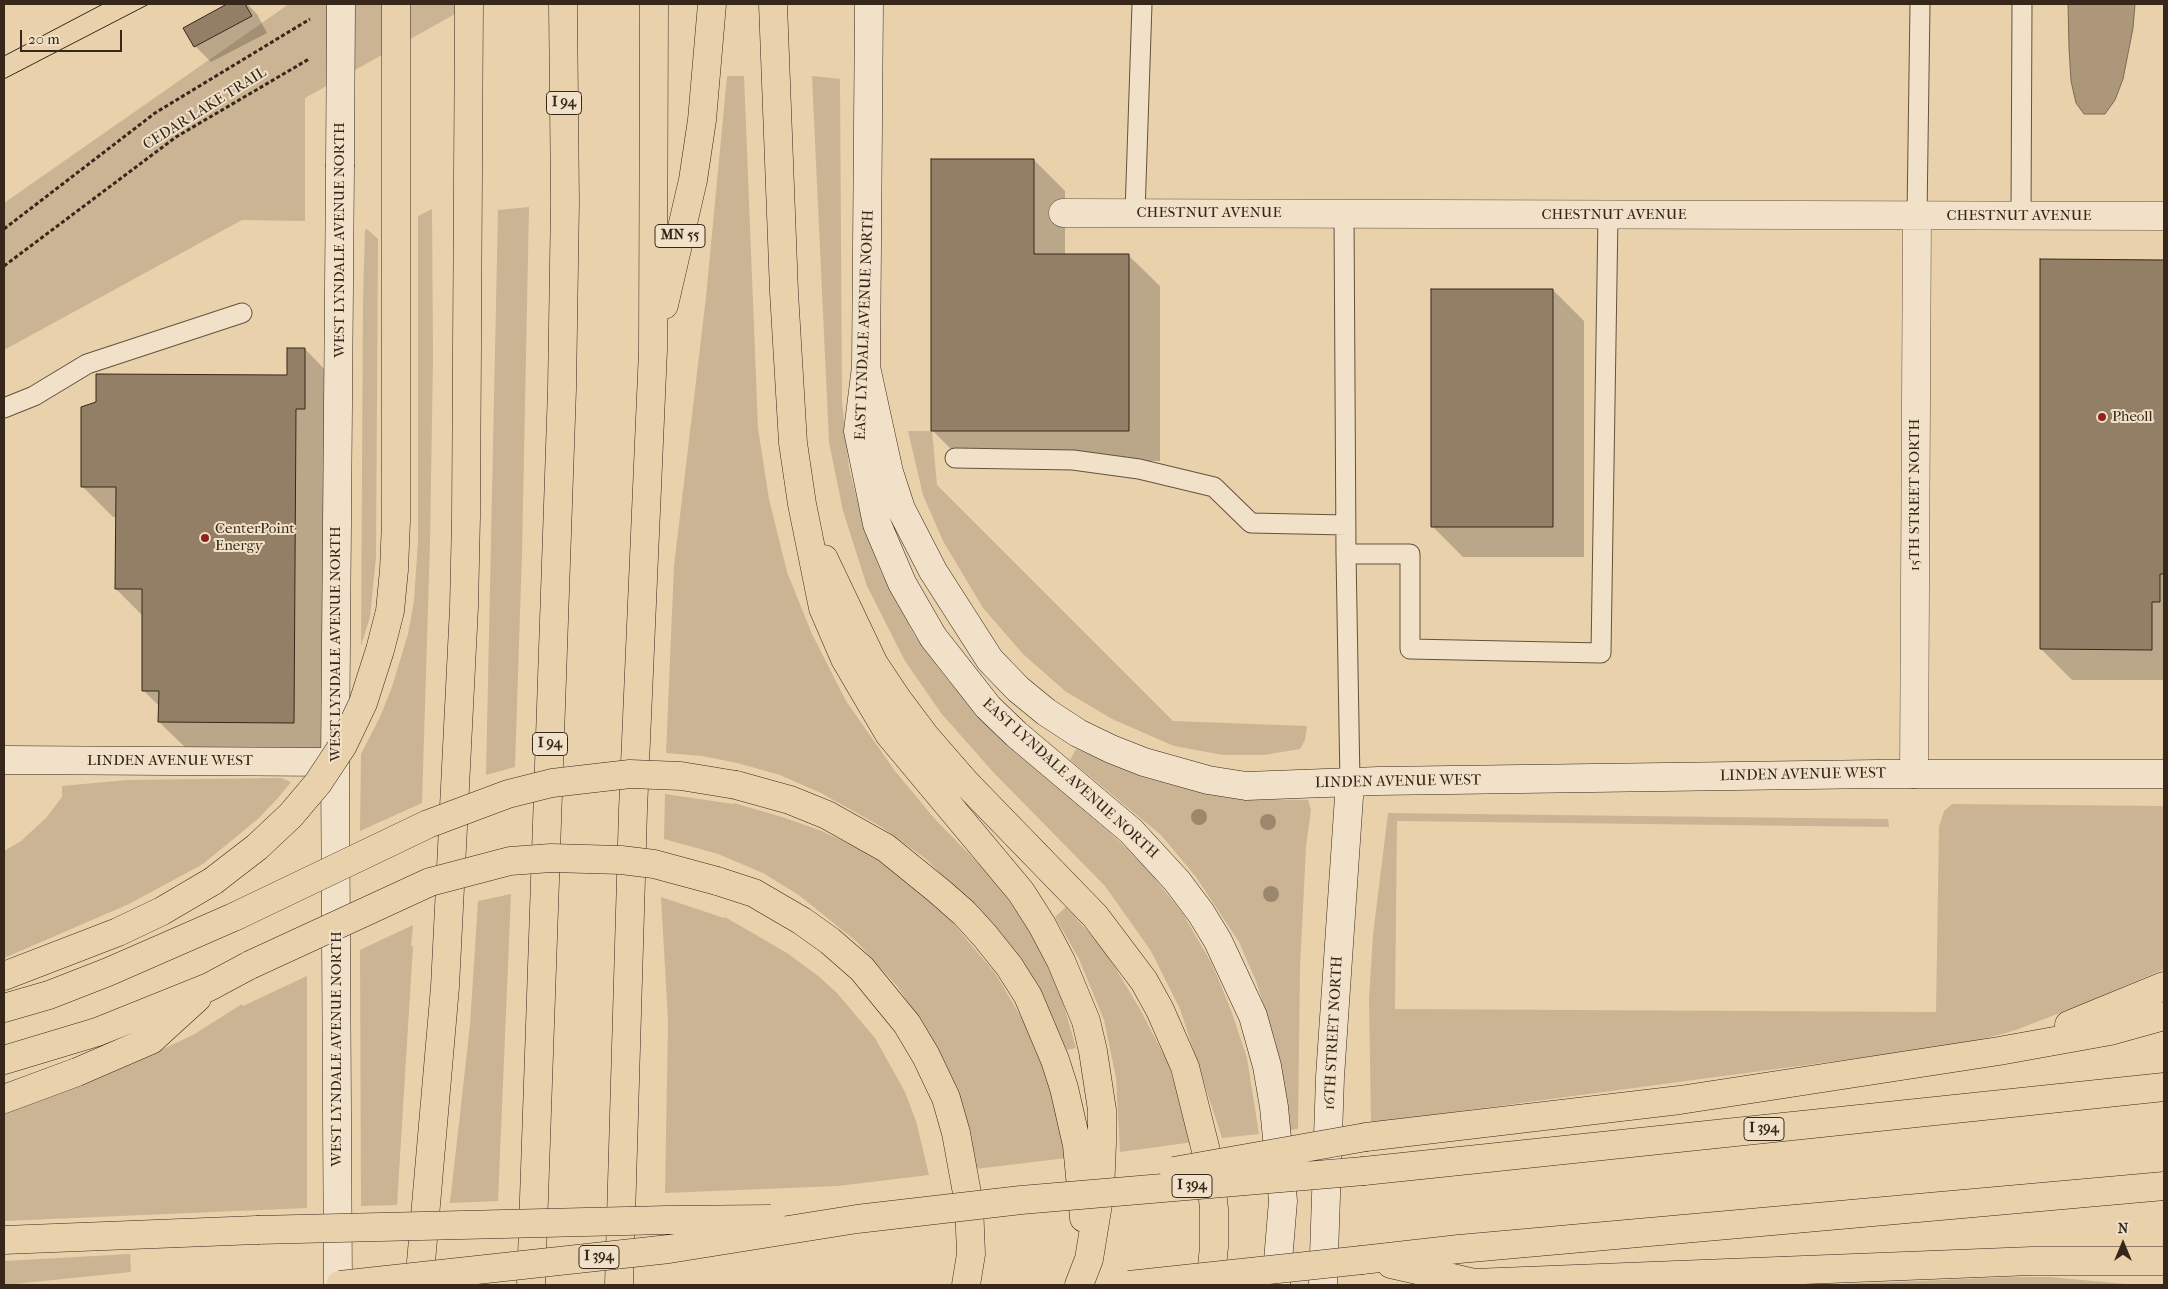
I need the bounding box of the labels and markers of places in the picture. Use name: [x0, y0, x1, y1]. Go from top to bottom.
place label: Pheoll: [2112, 408, 2153, 426]
marker: Pheoll: [2096, 411, 2108, 423]
place label: CenterPoint Energy: [215, 520, 295, 555]
marker: CenterPoint Energy: [199, 532, 211, 544]

